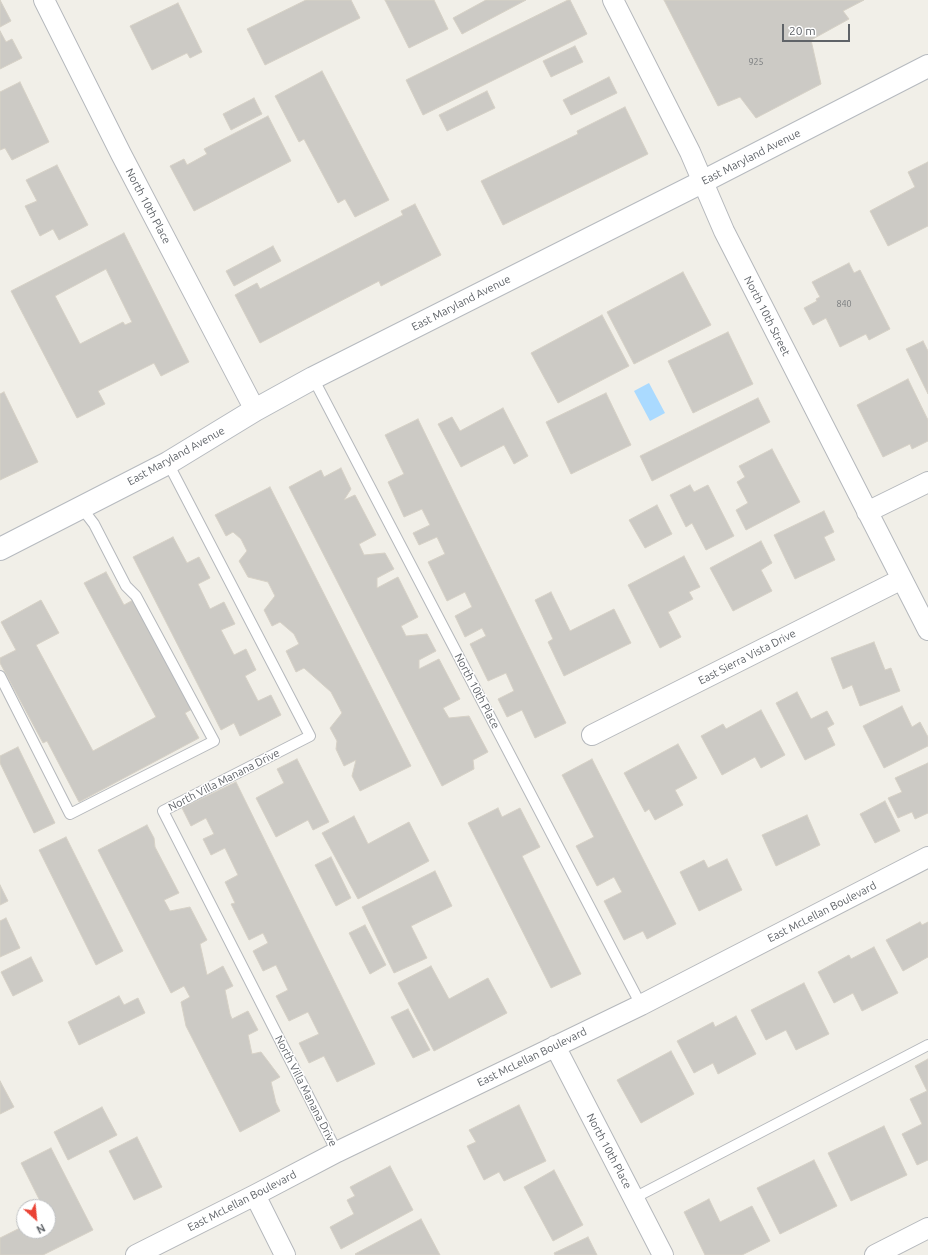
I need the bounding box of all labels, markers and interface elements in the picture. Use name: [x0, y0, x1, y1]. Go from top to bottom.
scale bar: [784, 16, 852, 42]
text: 20 m: [789, 24, 816, 37]
house number: 925: [748, 57, 764, 67]
street label: East Maryland Avenue: [699, 126, 803, 188]
street label: North 10th Place: [123, 166, 173, 246]
street label: East Maryland Avenue: [409, 272, 513, 334]
street label: North 10th Street: [741, 274, 793, 358]
house number: 840: [836, 299, 852, 309]
street label: East Maryland Avenue: [125, 424, 227, 488]
street label: East Sierra Vista Drive: [696, 627, 798, 687]
street label: North 10th Place: [452, 651, 502, 731]
street label: North Villa Manana Drive: [166, 746, 282, 814]
street label: East McLellan Boulevard: [765, 879, 879, 945]
street label: East McLellan Boulevard: [475, 1025, 589, 1089]
street label: North Villa Manana Drive: [272, 1033, 340, 1149]
street label: North 10th Place: [584, 1111, 634, 1191]
street label: East McLellan Boulevard: [185, 1168, 299, 1234]
north arrow: [16, 1199, 56, 1239]
text: N: [35, 1222, 47, 1236]

